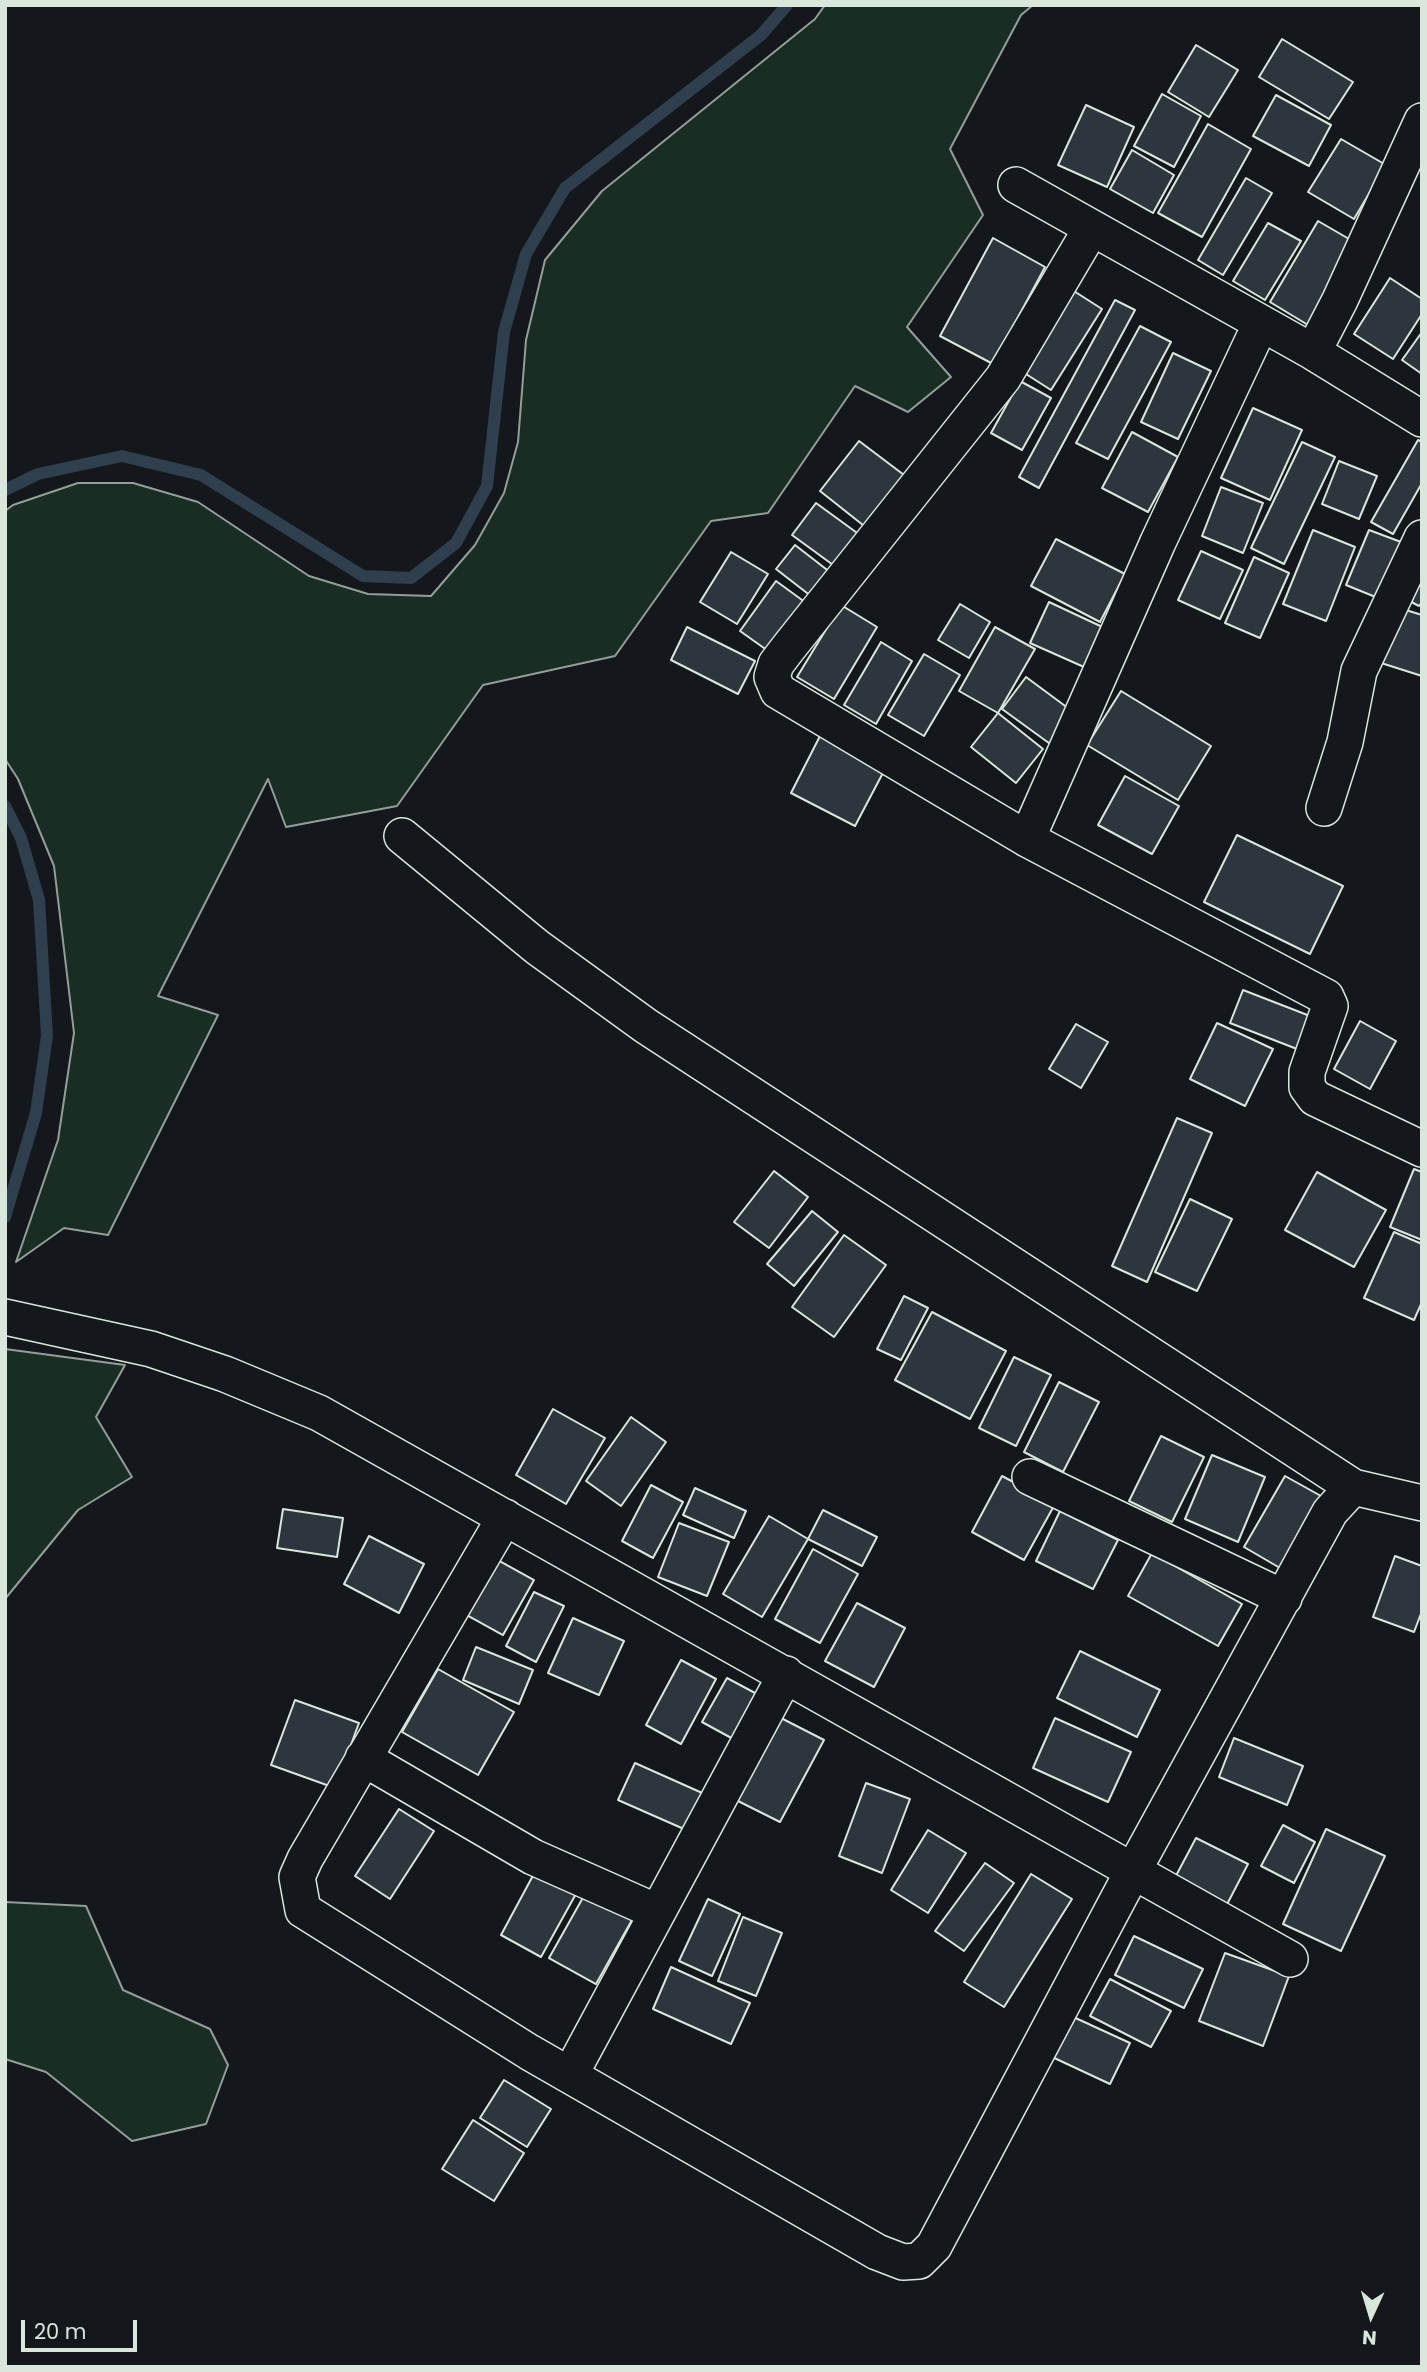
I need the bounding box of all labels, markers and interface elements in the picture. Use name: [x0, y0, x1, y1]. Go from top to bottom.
north arrow: [1336, 2281, 1406, 2351]
scale bar: [24, 2306, 140, 2350]
text: 20 m: [34, 2317, 87, 2346]
text: N: [1361, 2323, 1378, 2351]

